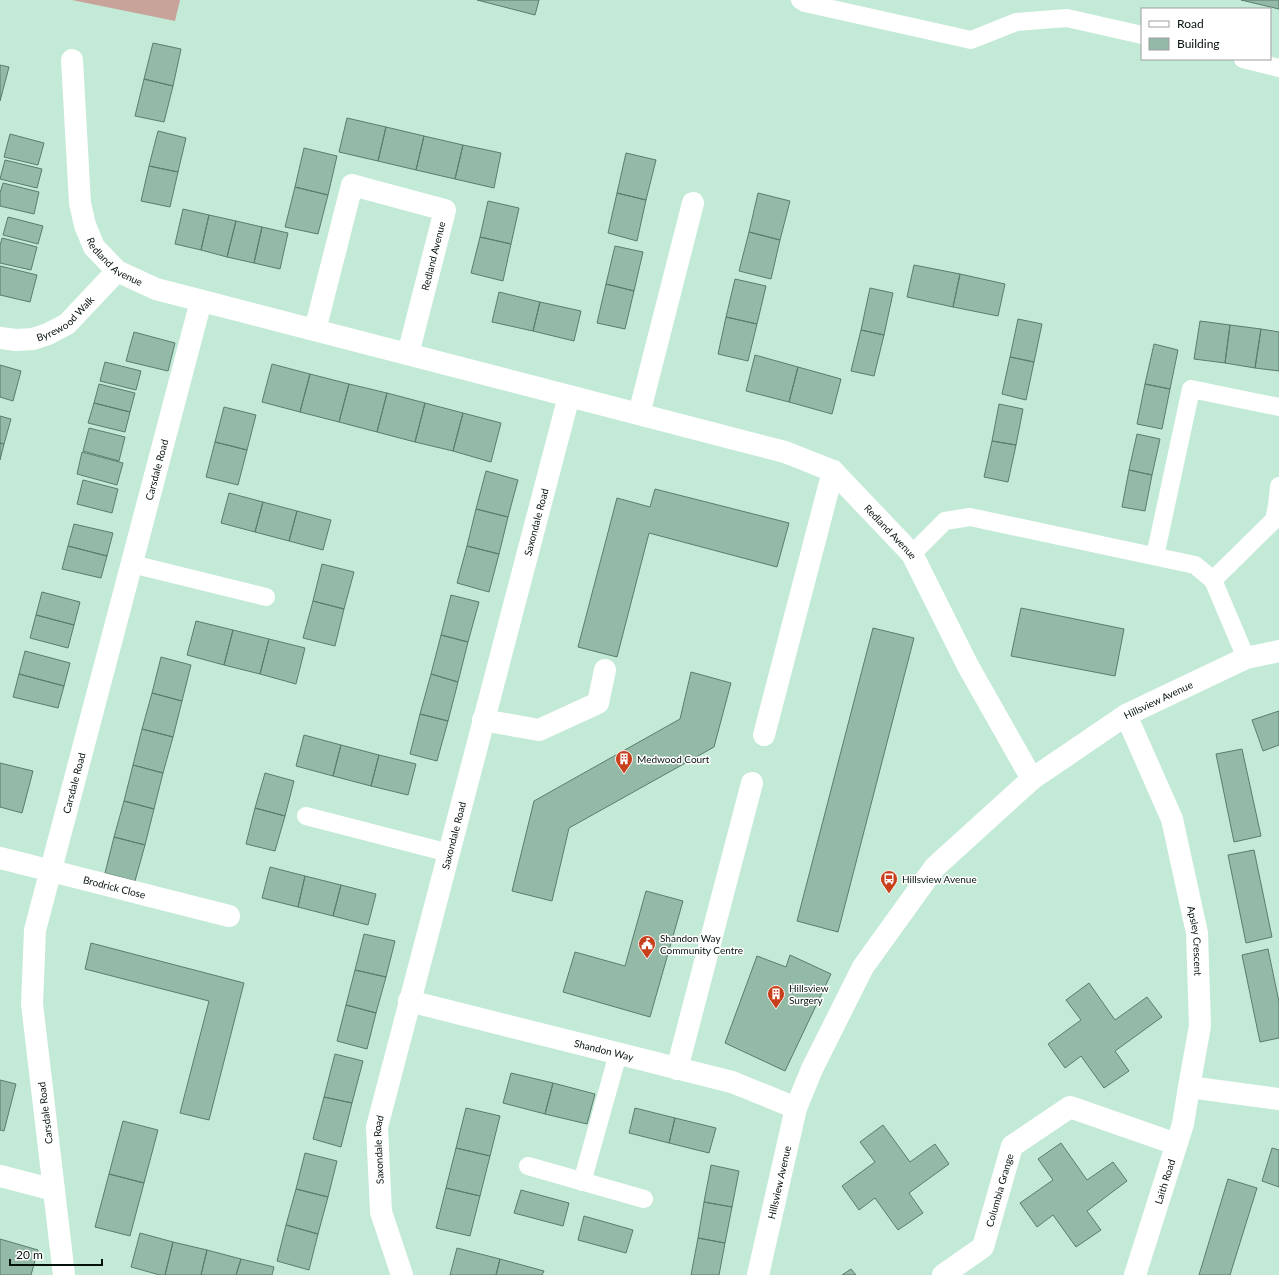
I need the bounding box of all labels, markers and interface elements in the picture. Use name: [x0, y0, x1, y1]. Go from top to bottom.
legend: [1141, 8, 1271, 60]
text: Road: [1177, 16, 1204, 31]
text: Building: [1177, 36, 1220, 51]
street label: Redland Avenue: [419, 220, 447, 292]
street label: Redland Avenue: [85, 236, 145, 288]
street label: Byrewood Walk: [35, 293, 97, 343]
street label: Carsdale Road: [143, 438, 170, 502]
street label: Saxondale Road: [521, 487, 551, 557]
street label: Redland Avenue: [862, 502, 919, 561]
street label: Hillsview Avenue: [1122, 678, 1195, 721]
building icon: Medwood Court: [614, 749, 634, 774]
street label: Carsdale Road: [60, 751, 88, 815]
place label: Medwood Court: [637, 753, 710, 765]
street label: Saxondale Road: [439, 800, 468, 870]
bus stop icon: Hillsview Avenue: [879, 869, 899, 894]
street label: Brodrick Close: [82, 873, 147, 901]
place label: Hillsview Avenue: [902, 873, 977, 885]
street label: Apsley Crescent: [1185, 905, 1204, 976]
place label: Shandon Way Community Centre: [660, 932, 743, 956]
public building icon: Shandon Way Community Centre: [637, 934, 657, 959]
place label: Hillsview Surgery: [789, 982, 829, 1006]
building icon: Hillsview Surgery: [766, 984, 786, 1009]
street label: Shandon Way: [573, 1037, 636, 1063]
street label: Carsdale Road: [35, 1081, 55, 1145]
street label: Saxondale Road: [371, 1114, 386, 1184]
street label: Hillsview Avenue: [765, 1145, 793, 1220]
street label: Columbia Grange: [983, 1152, 1016, 1228]
street label: Laith Road: [1152, 1158, 1177, 1206]
scale bar: [10, 1241, 102, 1267]
text: 20 m: [16, 1247, 43, 1262]

